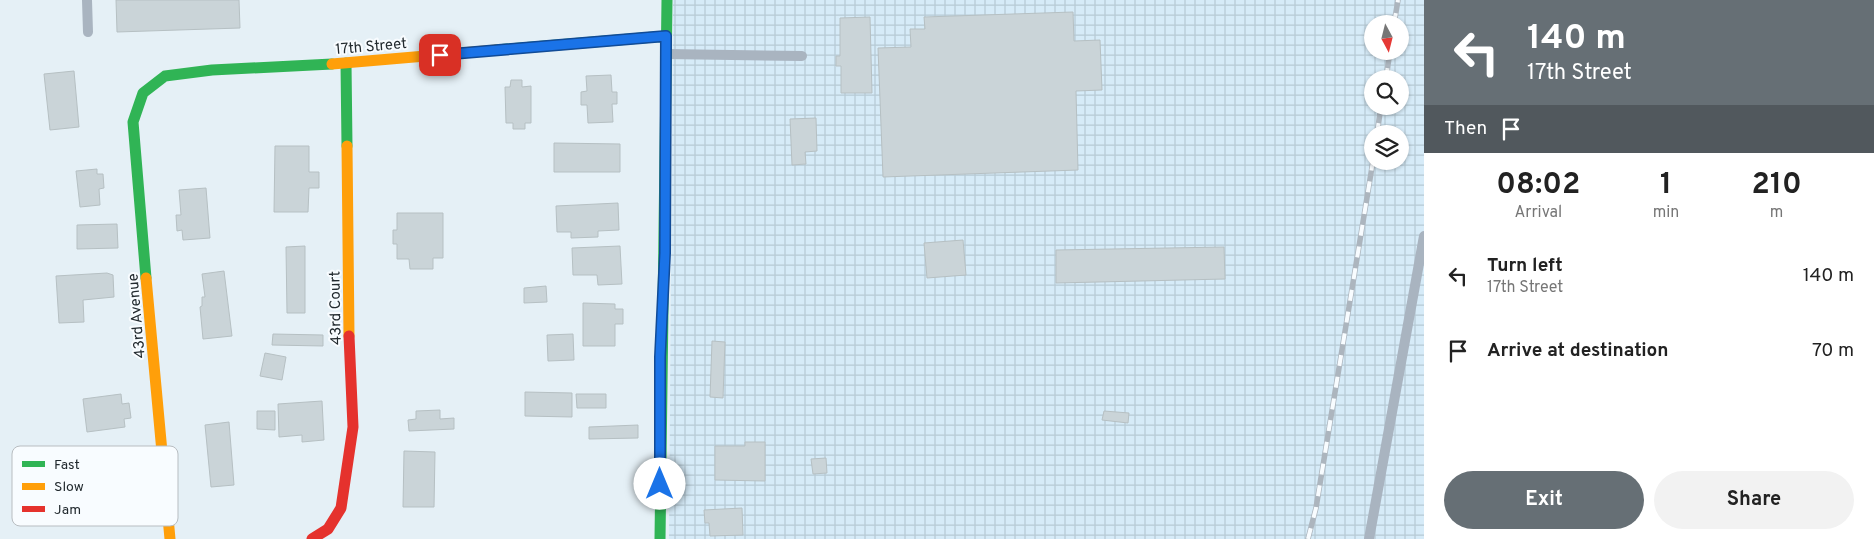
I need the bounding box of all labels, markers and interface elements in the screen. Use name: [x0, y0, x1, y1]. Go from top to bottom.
north arrow: [1364, 15, 1409, 60]
map controls: [1364, 15, 1409, 170]
text: 140 m: [1527, 17, 1626, 61]
icon: left: [1444, 20, 1509, 85]
pin: [419, 34, 461, 76]
street label: 17th Street: [335, 35, 408, 60]
icon: arrive: [426, 41, 454, 69]
text: 17th Street: [1527, 60, 1632, 87]
button: search: [1364, 70, 1409, 115]
icon: arrive: [1497, 115, 1525, 143]
text: Then: [1444, 117, 1487, 141]
button: layers: [1364, 125, 1409, 170]
text: 08:02: [1496, 167, 1580, 204]
text: 1: [1660, 167, 1672, 204]
text: 210: [1752, 167, 1802, 204]
text: Arrival: [1514, 203, 1562, 223]
text: min: [1653, 203, 1679, 223]
text: m: [1770, 203, 1783, 223]
text: Turn left: [1487, 254, 1563, 278]
icon: left: [1444, 262, 1472, 290]
text: 140 m: [1803, 264, 1854, 288]
street label: 43rd Court: [326, 271, 347, 345]
street label: 43rd Avenue: [124, 273, 151, 359]
text: 17th Street: [1487, 278, 1563, 298]
icon: arrive: [1444, 337, 1472, 365]
text: Arrive at destination: [1487, 339, 1668, 363]
text: 70 m: [1812, 339, 1854, 363]
legend: [12, 446, 178, 526]
text: Fast: [54, 457, 80, 474]
position arrow: [633, 457, 685, 509]
button: Exit: [1444, 471, 1644, 529]
button: Share: [1654, 471, 1854, 529]
text: Slow: [54, 479, 84, 496]
text: Jam: [54, 502, 81, 519]

